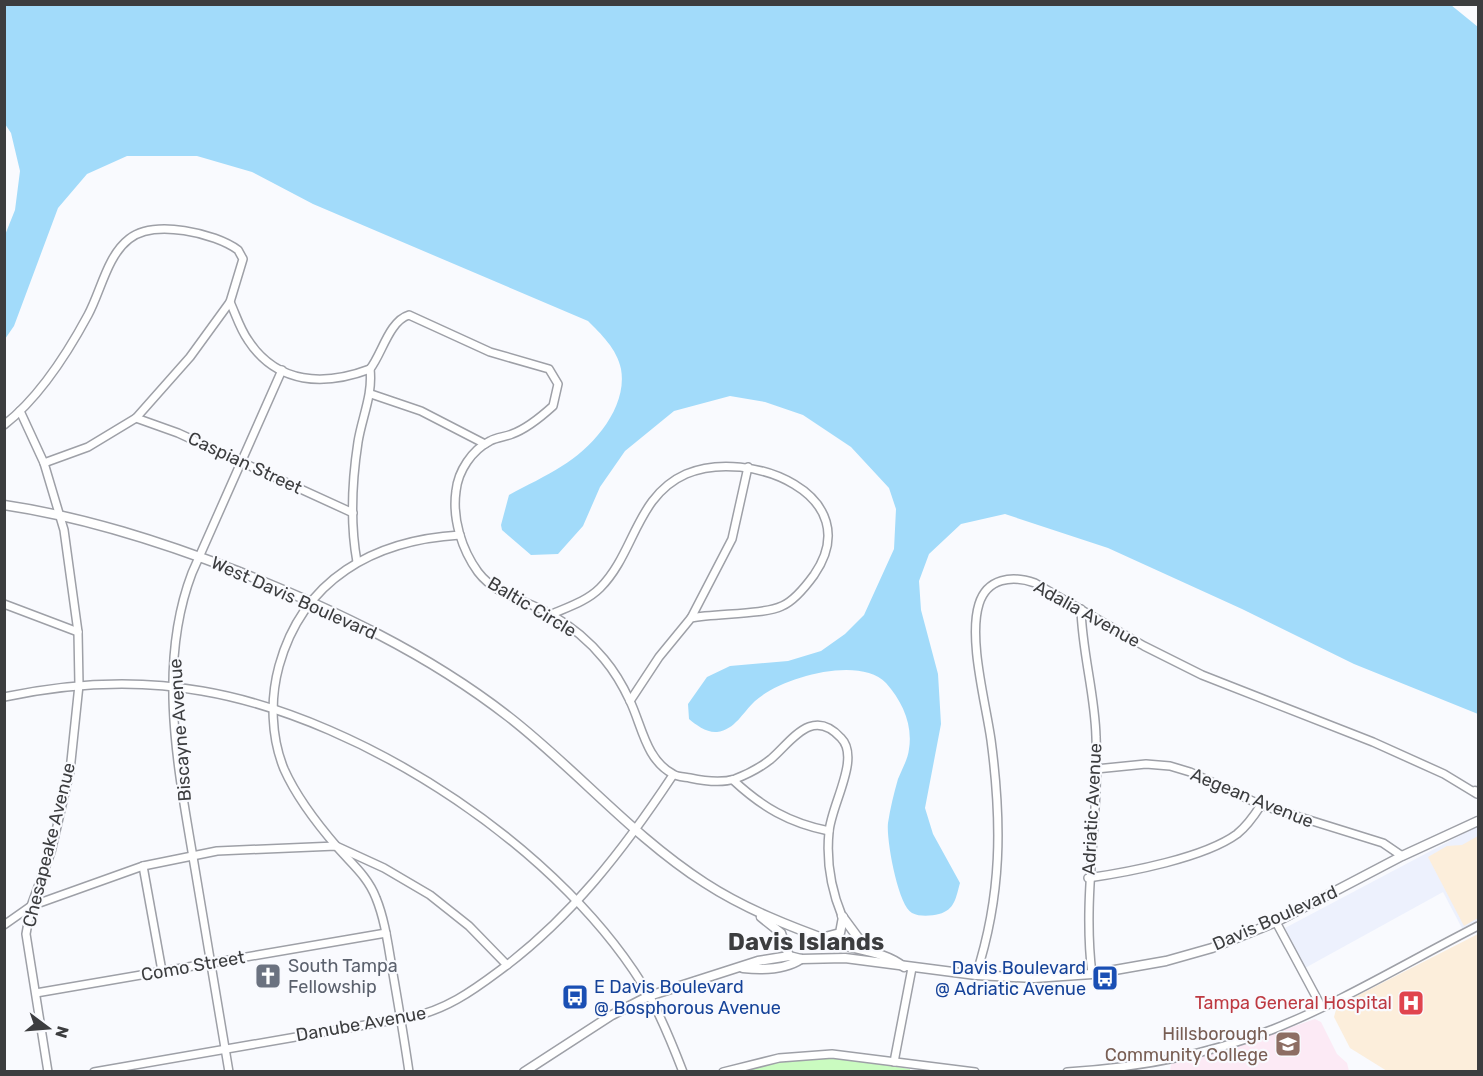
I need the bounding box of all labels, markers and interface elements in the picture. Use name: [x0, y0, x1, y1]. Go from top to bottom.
street label: Caspian Street: [184, 427, 306, 499]
street label: West Davis Boulevard: [208, 552, 380, 644]
street label: Baltic Circle: [484, 572, 580, 642]
street label: Adalia Avenue: [1030, 576, 1144, 652]
street label: Biscayne Avenue: [164, 658, 196, 802]
street label: Adriatic Avenue: [1078, 743, 1106, 875]
street label: Chesapeake Avenue: [18, 760, 80, 930]
street label: Aegean Avenue: [1187, 763, 1317, 833]
street label: Davis Boulevard: [1209, 881, 1341, 955]
district label: Davis Islands: [728, 928, 884, 956]
street label: Como Street: [139, 946, 247, 986]
place label: South Tampa Fellowship: [288, 955, 398, 998]
place label: Davis Boulevard @ Adriatic Avenue: [935, 957, 1086, 1000]
church icon: South Tampa Fellowship: [253, 961, 283, 991]
bus stop icon: Davis Boulevard @ Adriatic Avenue: [1090, 963, 1120, 993]
place label: E Davis Boulevard @ Bosphorous Avenue: [594, 976, 781, 1019]
bus stop icon: E Davis Boulevard @ Bosphorous Avenue: [560, 982, 590, 1012]
hospital icon: Tampa General Hospital: [1396, 988, 1426, 1018]
place label: Tampa General Hospital: [1195, 992, 1392, 1014]
north arrow: [18, 998, 78, 1058]
street label: Danube Avenue: [294, 1002, 428, 1046]
place label: Hillsborough Community College: [1105, 1023, 1268, 1066]
text: N: [51, 1024, 73, 1040]
school or university icon: Hillsborough Community College: [1273, 1029, 1303, 1059]

